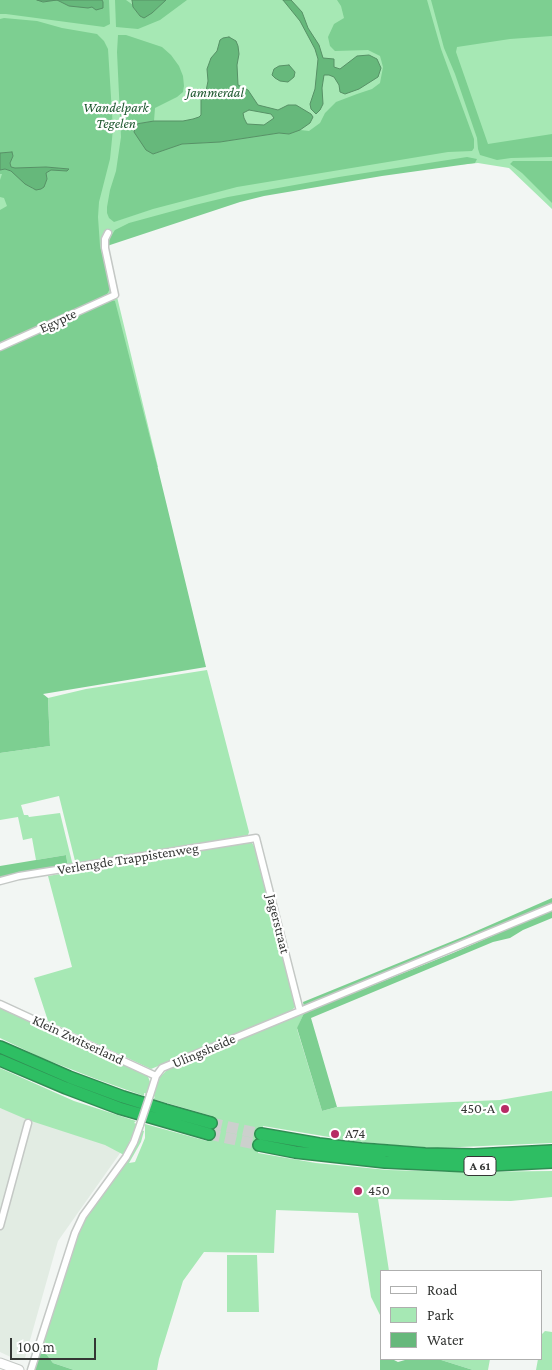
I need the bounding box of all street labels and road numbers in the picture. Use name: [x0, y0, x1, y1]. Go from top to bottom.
street label: Egypte: [37, 305, 79, 337]
street label: Verlengde Trappistenweg: [56, 840, 200, 878]
street label: Jagerstraat: [262, 892, 294, 956]
street label: Klein Zwitserland: [30, 1012, 126, 1068]
street label: Ulingsheide: [170, 1030, 238, 1072]
road number: A 61: [464, 1156, 496, 1176]

